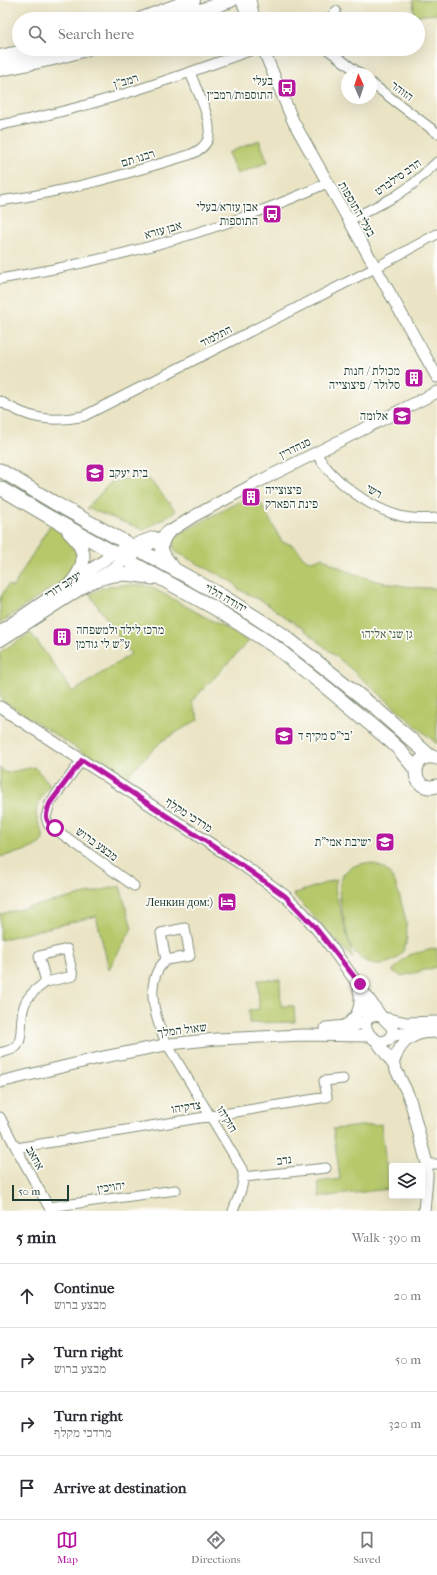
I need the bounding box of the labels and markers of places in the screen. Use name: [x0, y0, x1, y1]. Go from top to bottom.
place label: בעלי התוספות/רמב״ן: [207, 74, 273, 102]
bus stop icon: בעלי התוספות/רמב״ן: [276, 77, 298, 99]
place label: אבן עזרא/בעלי התוספות: [196, 200, 258, 228]
bus stop icon: אבן עזרא/בעלי התוספות: [261, 203, 283, 225]
place label: מכולת / חנות סלולר / פיצוצייה: [329, 364, 400, 392]
building icon: מכולת / חנות סלולר / פיצוצייה: [403, 367, 425, 389]
school or university icon: אלומה: [391, 405, 413, 427]
place label: אלומה: [360, 409, 388, 423]
school or university icon: בית יעקב: [84, 462, 106, 484]
place label: בית יעקב: [109, 466, 148, 480]
place label: פיצוצייה פינת הפארק: [265, 483, 318, 511]
building icon: פיצוצייה פינת הפארק: [240, 486, 262, 508]
place label: מרכז לילד ולמשפחה ע"ש לי גודמן: [76, 623, 164, 651]
building icon: מרכז לילד ולמשפחה ע"ש לי גודמן: [51, 626, 73, 648]
school or university icon: בי"ס מקיף ד': [273, 725, 295, 747]
place label: בי"ס מקיף ד': [298, 729, 353, 743]
school or university icon: ישיבת אמי"ת: [374, 831, 396, 853]
place label: ישיבת אמי"ת: [314, 835, 371, 849]
hotel icon: Ленкин дом:): [216, 891, 238, 913]
place label: Ленкин дом:): [146, 895, 213, 909]

